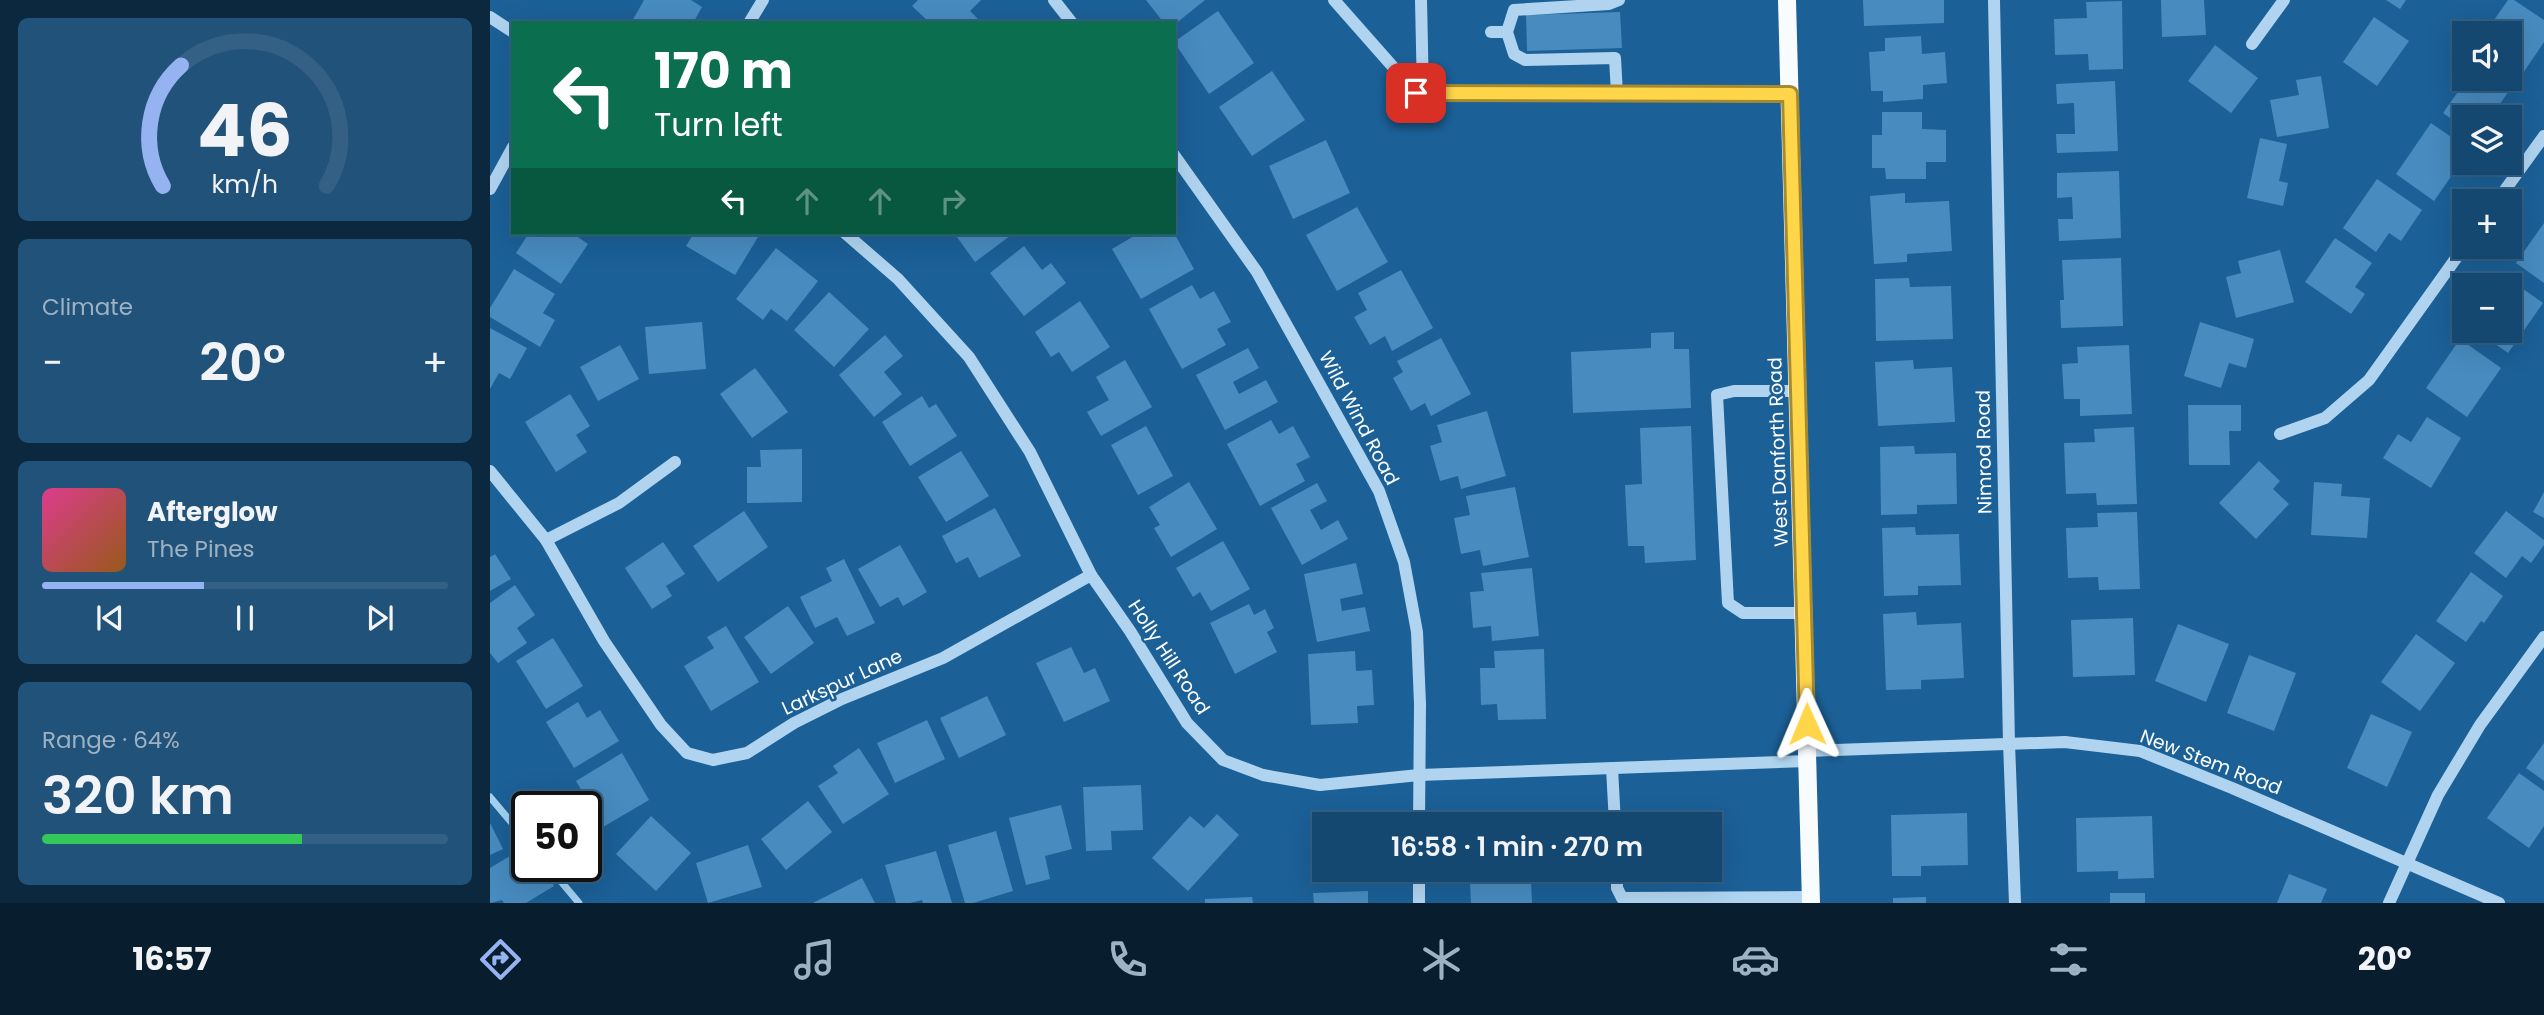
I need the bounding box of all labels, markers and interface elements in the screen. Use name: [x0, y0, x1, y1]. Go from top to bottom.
map controls: [2452, 21, 2522, 343]
button: sound: [2452, 21, 2522, 91]
text: 170 m: [654, 37, 793, 105]
icon: left: [539, 49, 630, 140]
pin: [1386, 63, 1446, 123]
icon: arrive: [1397, 74, 1435, 112]
text: 46: [197, 80, 293, 181]
text: Turn left: [654, 102, 783, 147]
button: layers: [2452, 105, 2522, 175]
text: km/h: [212, 166, 278, 201]
icon: left: [715, 182, 753, 220]
icon: ahead: [788, 182, 826, 220]
icon: ahead: [861, 182, 899, 220]
icon: right: [934, 182, 972, 220]
button: +: [2452, 189, 2522, 259]
button: −: [2452, 273, 2522, 343]
text: Climate: [42, 291, 133, 323]
text: 20°: [199, 326, 286, 399]
text: −: [42, 336, 63, 389]
text: +: [422, 336, 448, 389]
street label: Wild Wind Road: [1312, 346, 1406, 490]
street label: West Danforth Road: [1761, 357, 1795, 547]
street label: Nimrod Road: [1969, 390, 1999, 514]
text: Afterglow: [147, 494, 278, 530]
text: The Pines: [147, 533, 255, 565]
street label: Holly Hill Road: [1122, 594, 1216, 720]
icon: previous: [91, 599, 129, 637]
icon: pause: [226, 599, 264, 637]
icon: next: [361, 599, 399, 637]
street label: Larkspur Lane: [777, 642, 907, 722]
position arrow: [1770, 687, 1844, 761]
street label: New Stem Road: [2136, 723, 2286, 801]
text: Range · 64%: [42, 724, 180, 756]
text: 320 km: [42, 759, 234, 832]
speed limit sign: 50: [511, 791, 602, 882]
text: 16:58 · 1 min · 270 m: [1391, 829, 1643, 865]
icon: directions: [476, 935, 525, 984]
icon: music: [790, 935, 839, 984]
icon: phone: [1103, 935, 1152, 984]
icon: climate: [1417, 935, 1466, 984]
icon: car: [1731, 935, 1780, 984]
icon: filters: [2044, 935, 2093, 984]
text: 16:57: [132, 936, 212, 981]
text: 20°: [2358, 936, 2412, 981]

